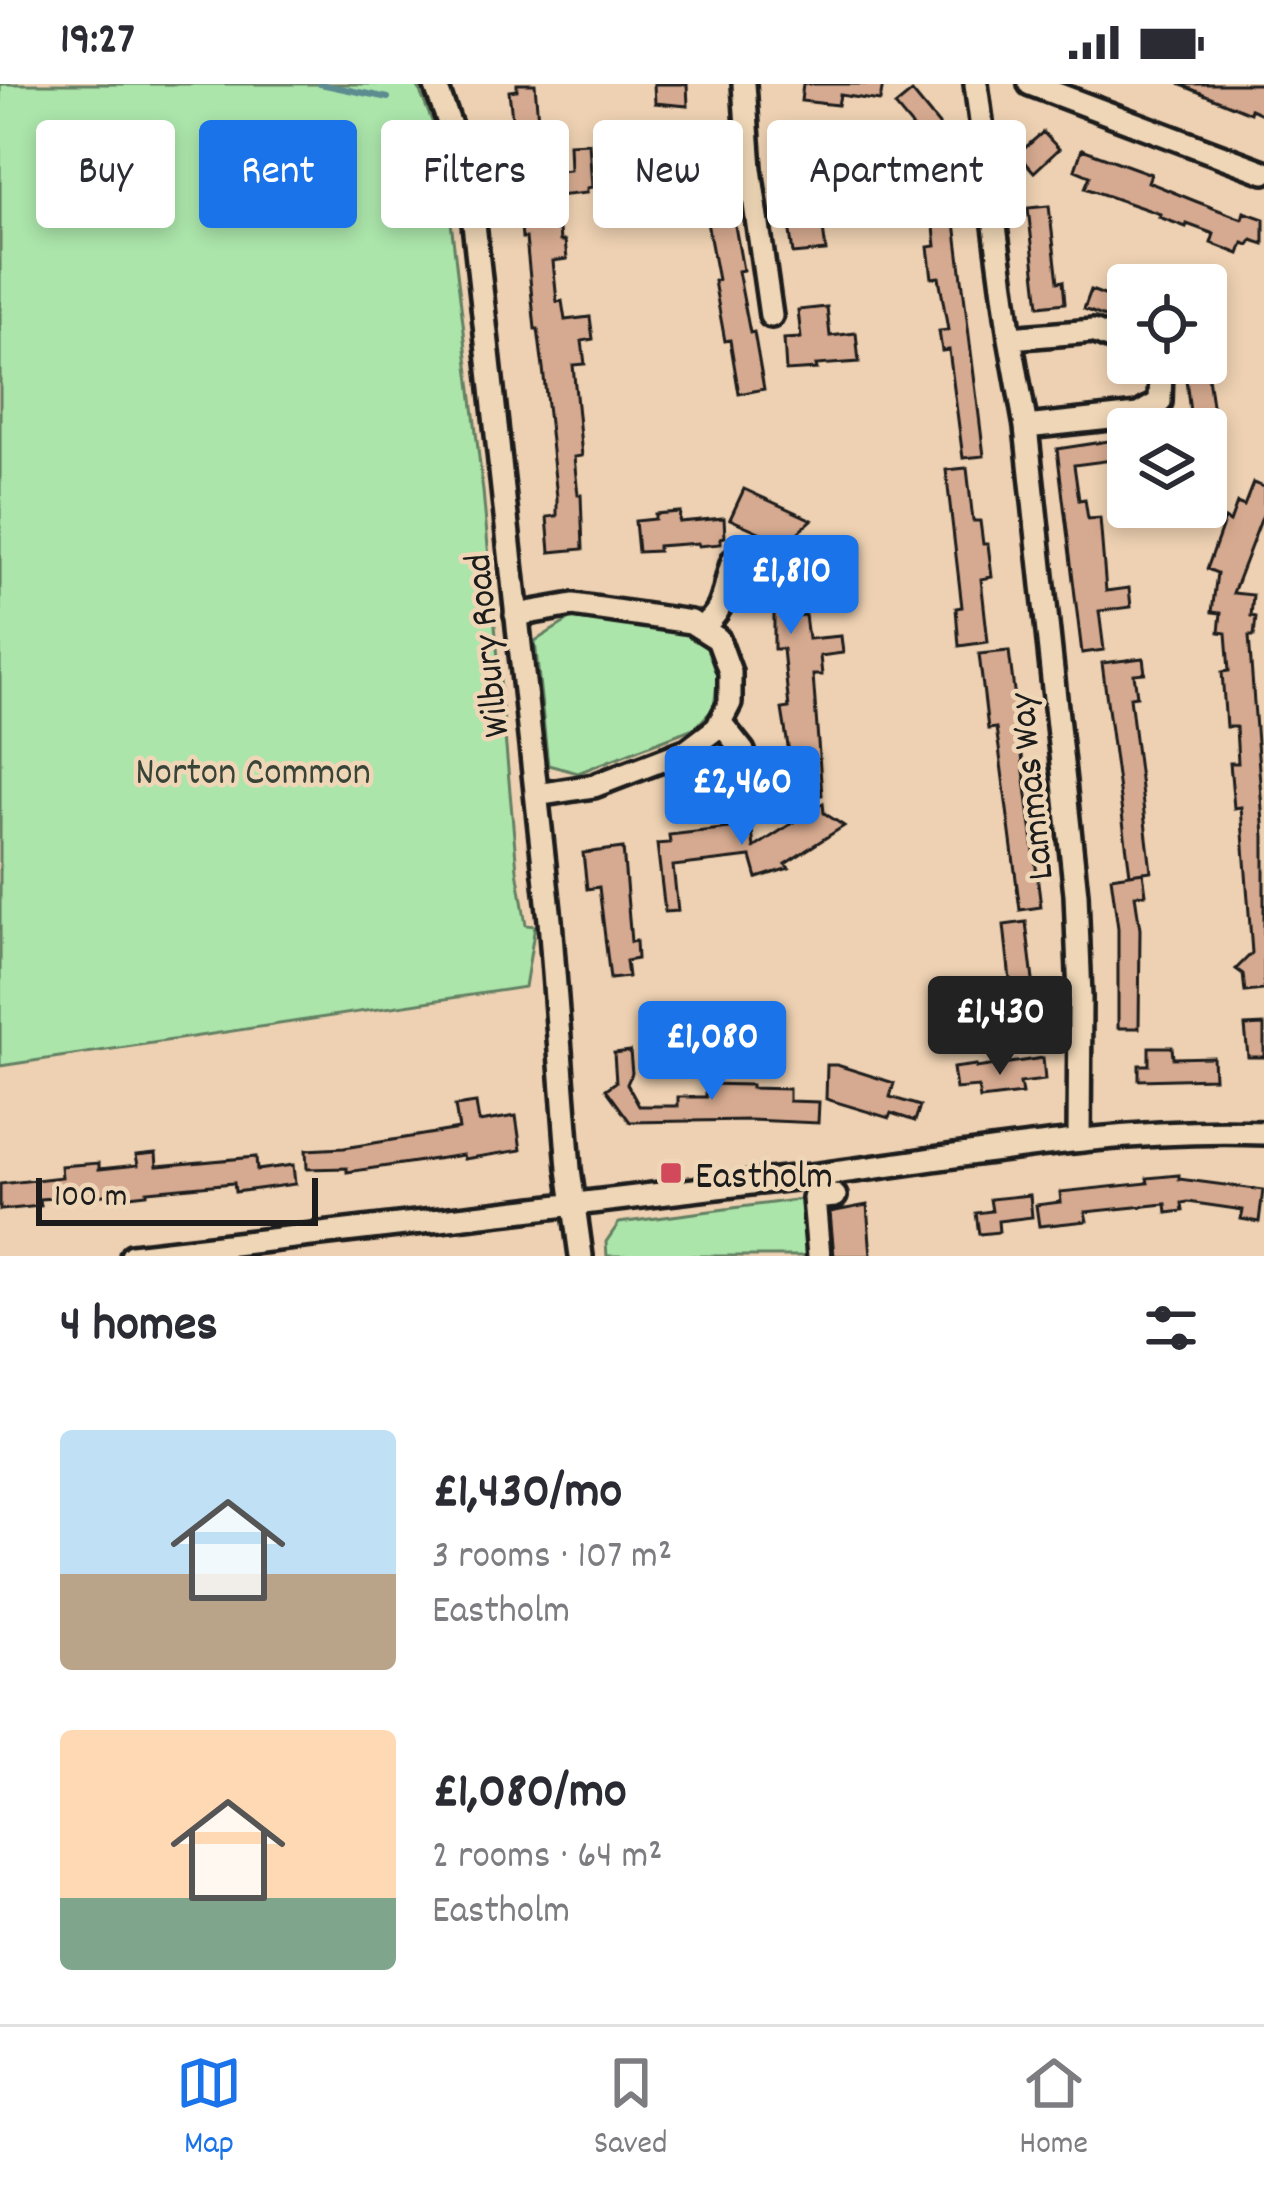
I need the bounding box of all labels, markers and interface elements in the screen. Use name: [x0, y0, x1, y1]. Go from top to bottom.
text: 19:27: [60, 10, 135, 74]
chip: Buy: [36, 120, 175, 228]
chip: Rent: [199, 120, 357, 228]
chip: Filters: [381, 120, 569, 228]
chip: New: [593, 120, 743, 228]
chip: Apartment: [767, 120, 1026, 228]
map controls: [1107, 264, 1227, 528]
button: locate: [1107, 264, 1227, 384]
button: layers: [1107, 408, 1227, 528]
pin: £1,810: [693, 535, 889, 637]
text: £1,810: [751, 546, 831, 601]
street label: Wilbury Road: [453, 551, 527, 740]
street label: Lammas Way: [997, 689, 1072, 883]
pin: £2,460: [644, 746, 840, 848]
park label: Norton Common: [135, 748, 371, 803]
text: £2,460: [692, 757, 792, 812]
pin: £1,430: [902, 976, 1098, 1078]
text: £1,430: [955, 987, 1045, 1042]
pin: £1,080: [614, 1001, 810, 1103]
text: £1,080: [665, 1012, 759, 1067]
place label: Eastholm: [695, 1152, 833, 1207]
marker: Eastholm: [658, 1160, 684, 1186]
scale bar: [36, 1172, 318, 1225]
text: 100 m: [54, 1175, 127, 1222]
text: 4 homes: [60, 1292, 218, 1364]
icon: filters: [1138, 1295, 1204, 1361]
text: £1,430/mo: [432, 1459, 622, 1531]
icon: home: [156, 1478, 300, 1622]
text: 3 rooms · 107 m²: [432, 1531, 672, 1586]
text: Eastholm: [432, 1586, 570, 1641]
text: £1,080/mo: [432, 1759, 627, 1831]
icon: home: [156, 1778, 300, 1922]
text: 2 rooms · 64 m²: [432, 1831, 662, 1886]
text: Eastholm: [432, 1886, 570, 1941]
tab: Map: [176, 2050, 242, 2169]
tab: Saved: [594, 2050, 667, 2169]
tab: Home: [1019, 2050, 1088, 2169]

